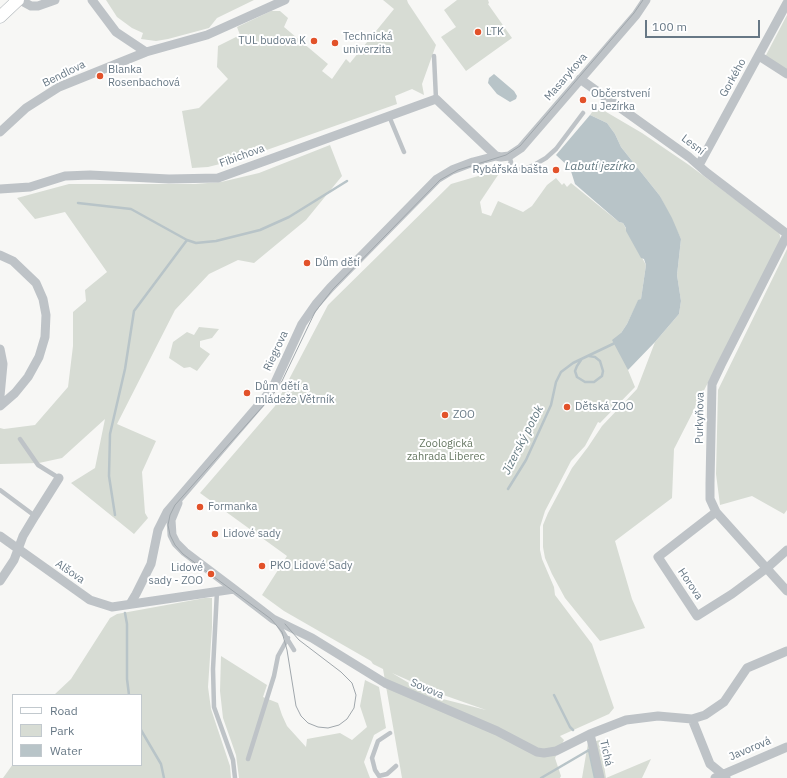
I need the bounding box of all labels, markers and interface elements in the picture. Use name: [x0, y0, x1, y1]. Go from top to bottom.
scale bar: [647, 12, 762, 38]
text: 100 m: [652, 19, 687, 34]
place label: LTK: [486, 25, 504, 39]
marker: LTK: [473, 27, 483, 37]
place label: Technická univerzita: [343, 30, 393, 56]
place label: TUL budova K: [238, 34, 306, 48]
marker: TUL budova K: [309, 36, 319, 46]
marker: Technická univerzita: [330, 38, 340, 48]
street label: Masarykova: [542, 51, 590, 103]
street label: Gorkého: [717, 56, 749, 100]
street label: Bendlova: [40, 58, 88, 90]
place label: Blanka Rosenbachová: [108, 63, 180, 89]
marker: Blanka Rosenbachová: [95, 71, 105, 81]
place label: Občerstvení u Jezírka: [591, 87, 650, 113]
marker: Občerstvení u Jezírka: [578, 95, 588, 105]
street label: Lesní: [679, 132, 707, 158]
street label: Fibichova: [218, 142, 266, 170]
water label: Labutí jezírko: [565, 160, 635, 174]
place label: Rybářská bašta: [472, 163, 548, 177]
marker: Rybářská bašta: [551, 165, 561, 175]
place label: Dům dětí: [315, 256, 360, 270]
marker: Dům dětí: [302, 258, 312, 268]
street label: Riegrova: [261, 329, 291, 373]
place label: Dům dětí a mládeže Větrník: [255, 380, 335, 406]
marker: Dům dětí a mládeže Větrník: [242, 388, 252, 398]
street label: Purkyňova: [693, 392, 707, 444]
place label: Dětská ZOO: [575, 400, 634, 414]
marker: Dětská ZOO: [562, 402, 572, 412]
water label: Jizerský potok: [499, 403, 547, 477]
place label: ZOO: [453, 408, 475, 422]
marker: ZOO: [440, 410, 450, 420]
park label: Zoologická zahrada Liberec: [407, 437, 485, 463]
place label: Formanka: [208, 500, 257, 514]
marker: Formanka: [195, 502, 205, 512]
place label: Lidové sady: [223, 527, 281, 541]
marker: Lidové sady: [210, 529, 220, 539]
street label: Alšova: [53, 557, 87, 587]
place label: PKO Lidové Sady: [270, 559, 353, 573]
place label: Lidové sady - ZOO: [149, 561, 203, 587]
marker: PKO Lidové Sady: [257, 561, 267, 571]
street label: Horova: [675, 566, 705, 602]
marker: Lidové sady - ZOO: [206, 569, 216, 579]
street label: Sovova: [408, 676, 446, 702]
legend: [12, 694, 142, 766]
text: Road: [50, 703, 78, 718]
text: Park: [50, 723, 74, 738]
street label: Javorová: [727, 734, 773, 764]
street label: Tichá: [597, 739, 615, 767]
text: Water: [50, 743, 82, 758]

